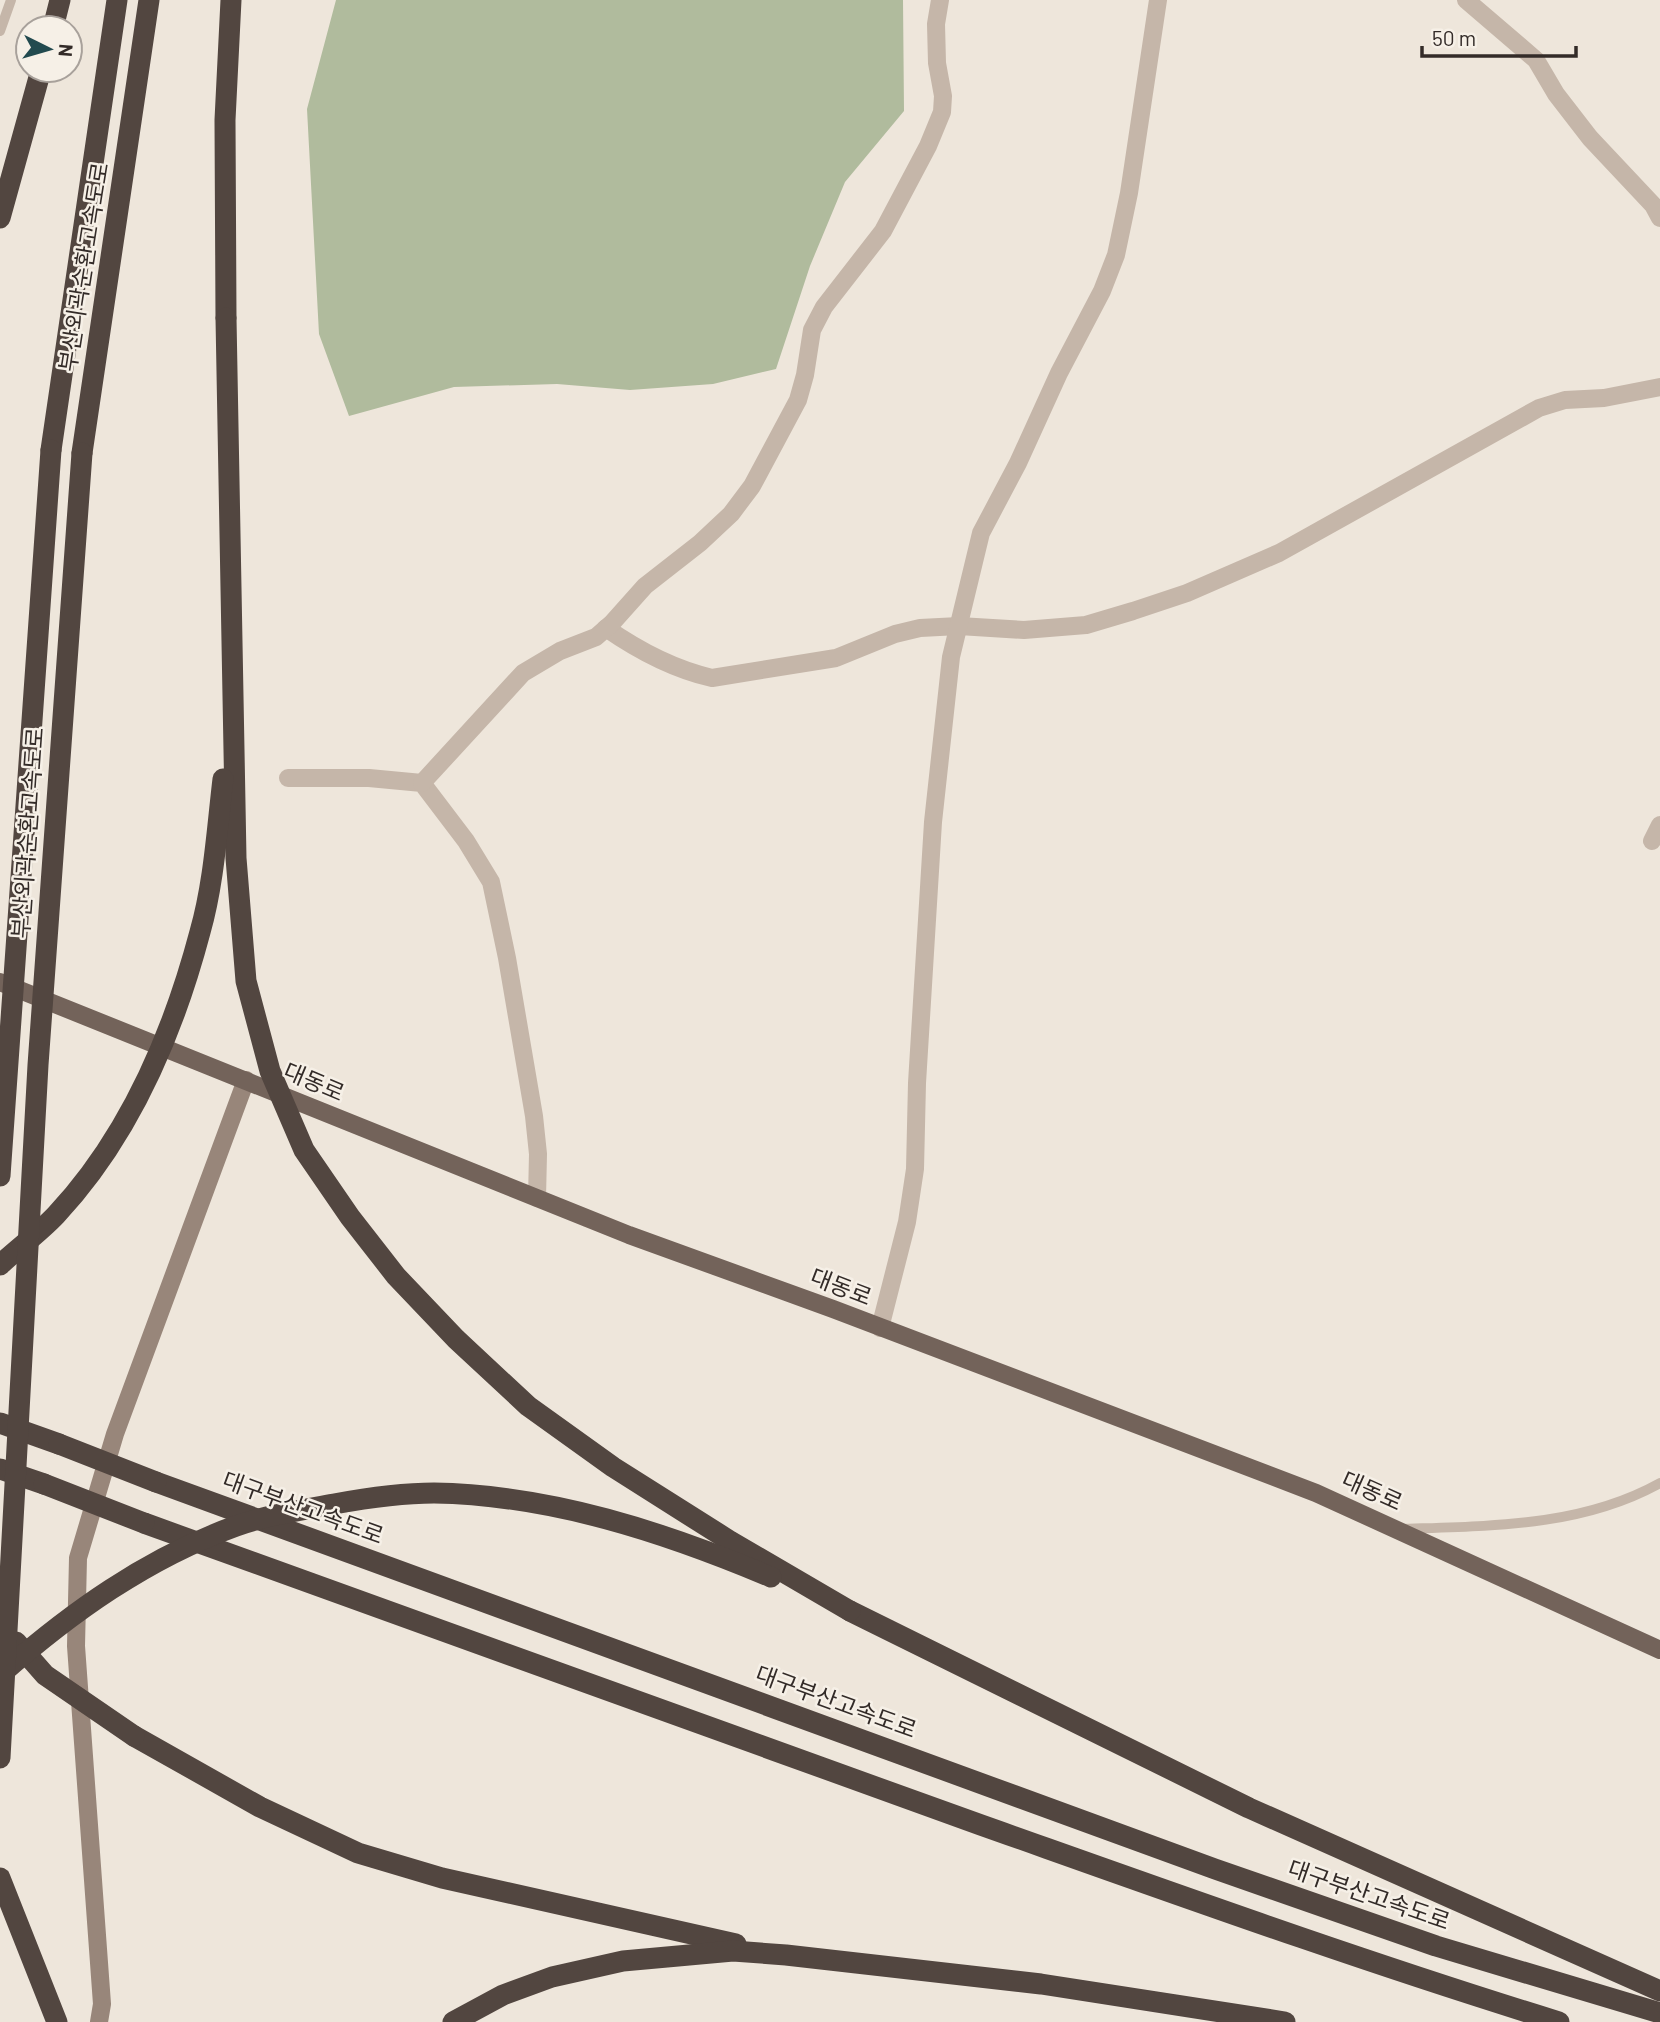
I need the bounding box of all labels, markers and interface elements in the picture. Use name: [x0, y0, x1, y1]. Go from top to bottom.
north arrow: [14, 14, 84, 84]
scale bar: [1422, 14, 1576, 58]
text: 50 m: [1432, 25, 1476, 50]
text: N: [54, 43, 78, 58]
street label: 부산외곽순환고속도로: [53, 160, 113, 374]
street label: 부산외곽순환고속도로: [6, 726, 48, 939]
street label: 대동로: [280, 1056, 349, 1106]
street label: 대동로: [807, 1262, 876, 1311]
street label: 대동로: [1338, 1464, 1407, 1516]
street label: 대구부산고속도로: [219, 1465, 388, 1549]
street label: 대구부산고속도로: [752, 1659, 921, 1743]
street label: 대구부산고속도로: [1285, 1853, 1454, 1935]

